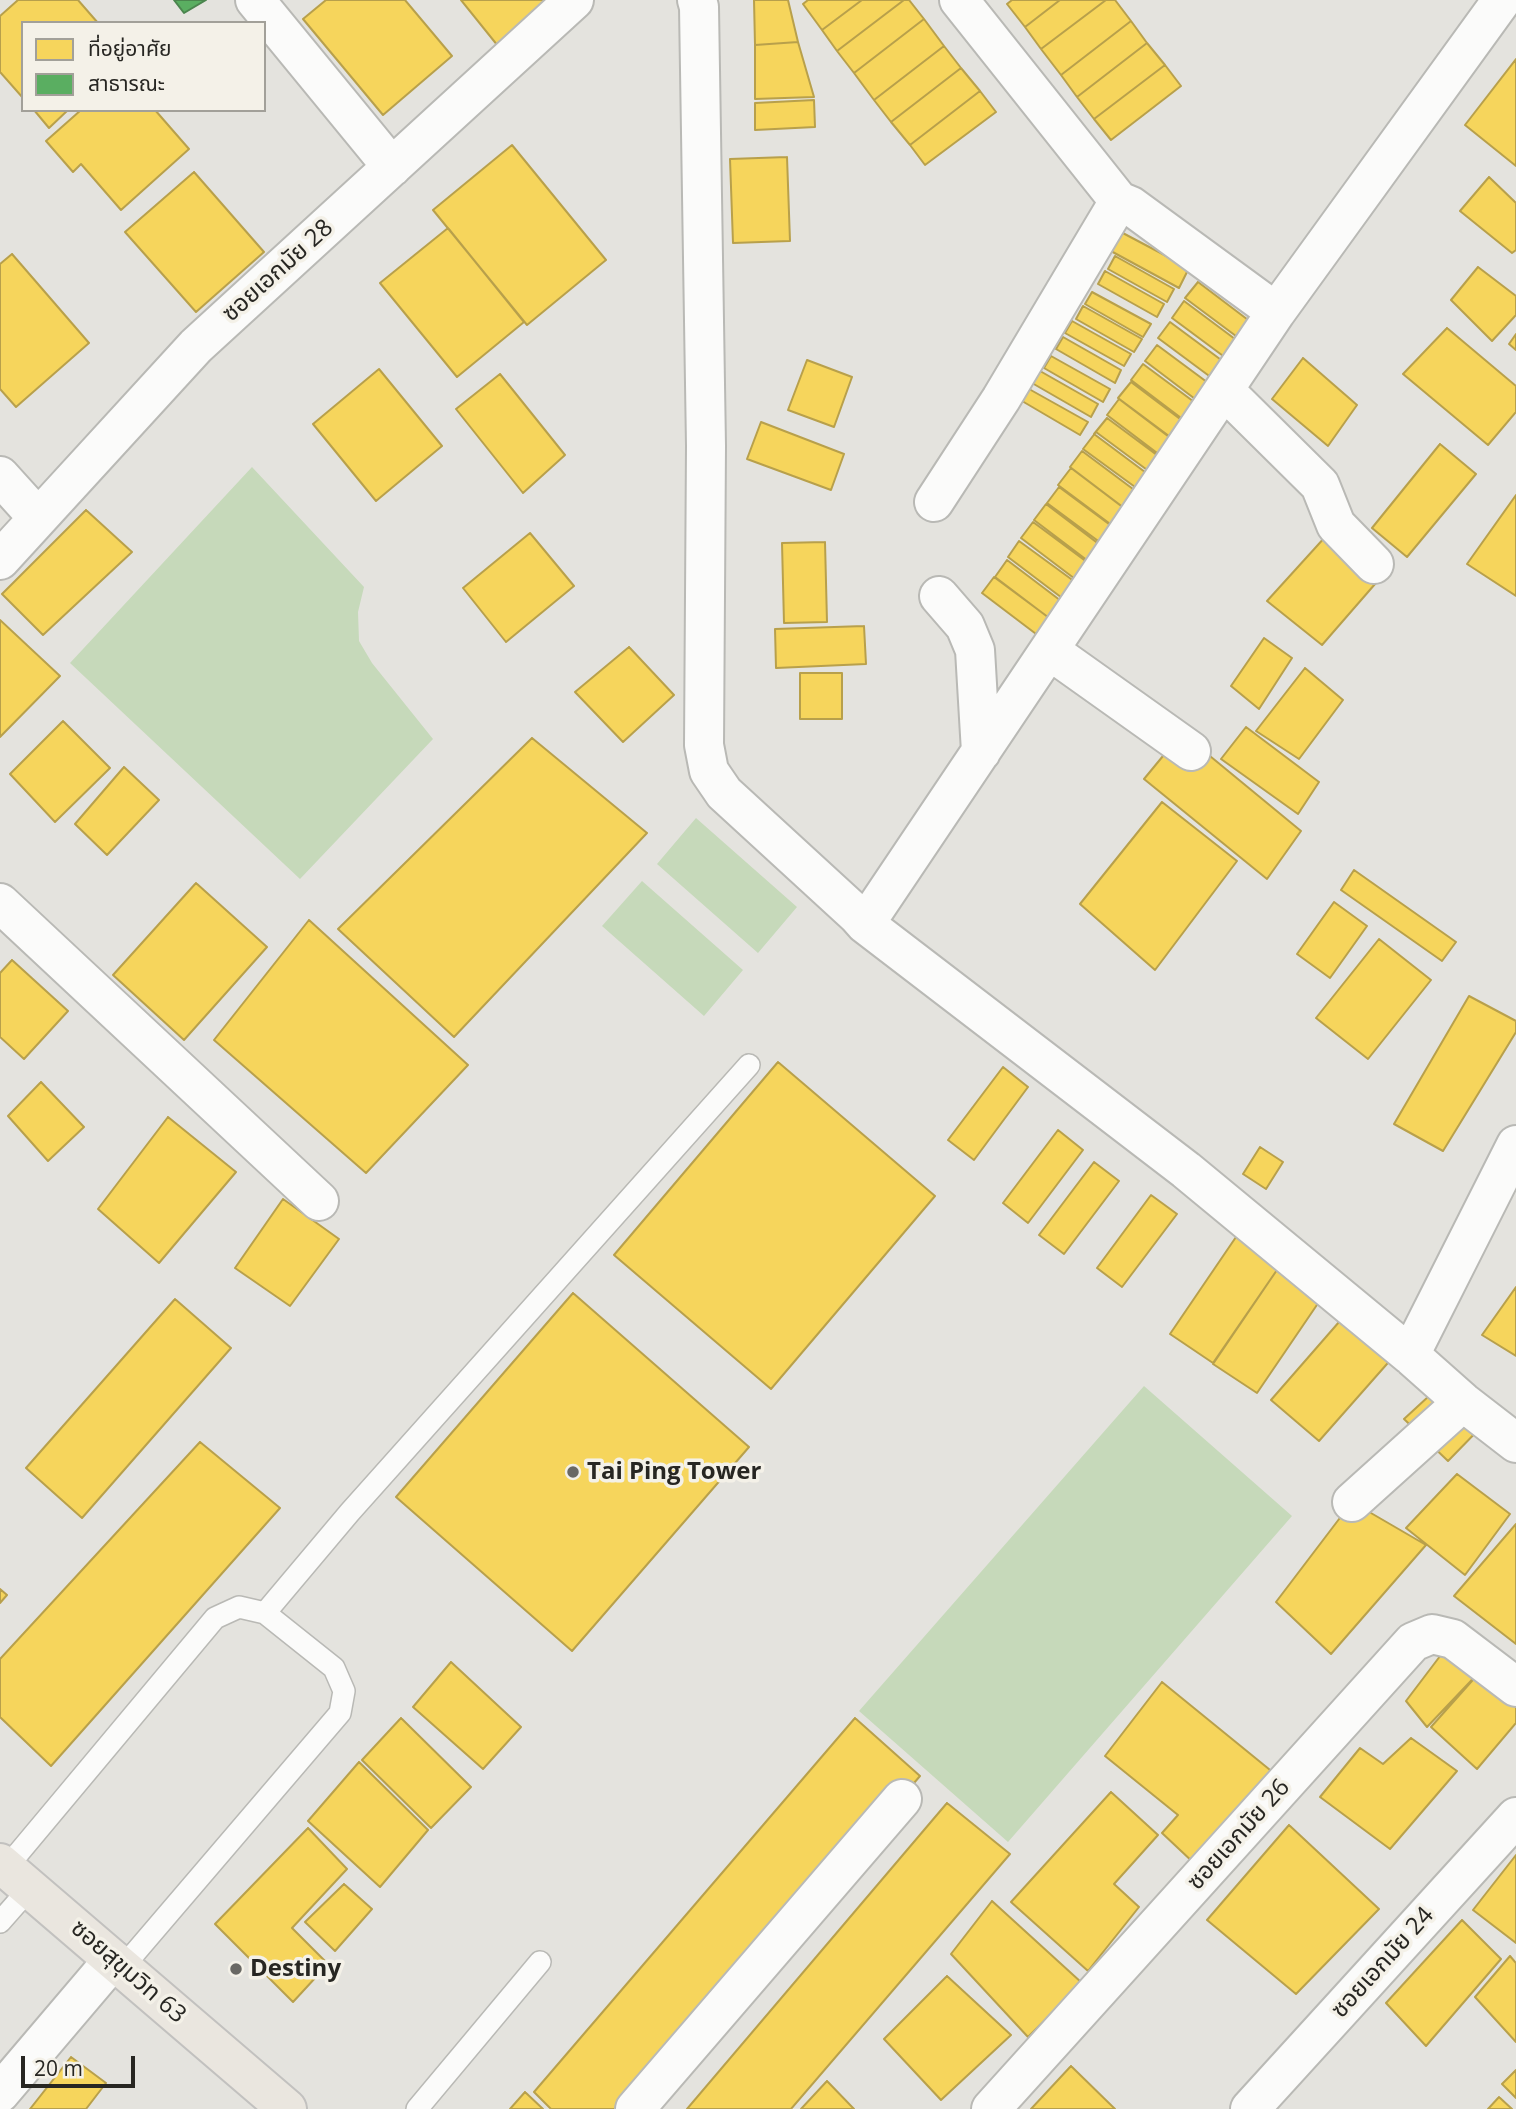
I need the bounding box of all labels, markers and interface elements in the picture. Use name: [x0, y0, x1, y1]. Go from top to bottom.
legend: [21, 21, 266, 112]
text: ที่อยู่อาศัย: [88, 34, 172, 62]
text: สาธารณะ: [88, 69, 165, 97]
street label: ซอยเอกมัย 28: [217, 214, 339, 328]
place label: Tai Ping Tower: [587, 1458, 761, 1486]
marker: Tai Ping Tower: [565, 1464, 581, 1480]
street label: ซอยเอกมัย 26: [1182, 1774, 1296, 1896]
street label: ซอยเอกมัย 24: [1326, 1902, 1440, 2024]
street label: ซอยสุขุมวิท 63: [65, 1914, 191, 2030]
place label: Destiny: [250, 1955, 341, 1983]
marker: Destiny: [228, 1961, 244, 1977]
scale bar: [24, 2042, 138, 2086]
text: 20 m: [34, 2054, 83, 2082]

